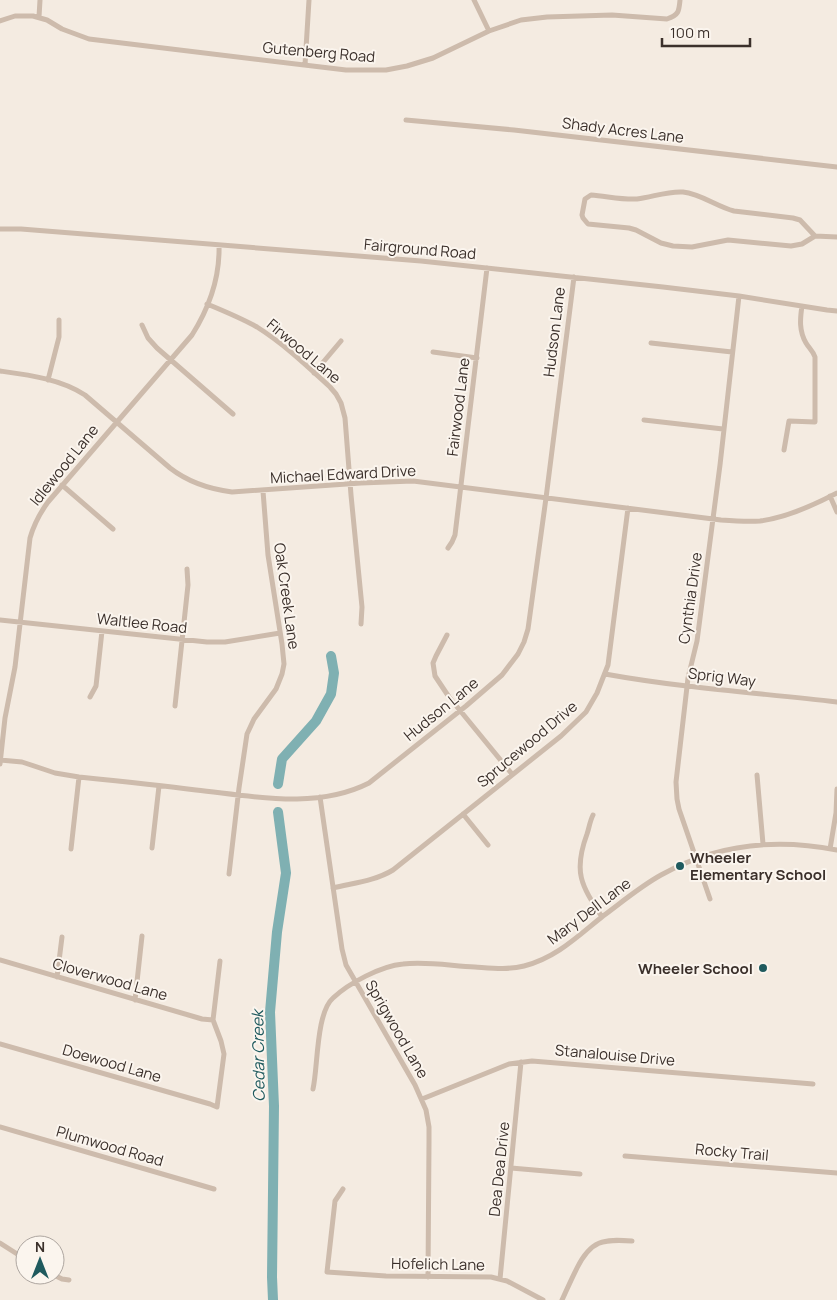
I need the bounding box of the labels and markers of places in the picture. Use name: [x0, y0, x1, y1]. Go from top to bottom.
place label: Wheeler Elementary School: [690, 847, 826, 885]
marker: Wheeler Elementary School: [674, 860, 686, 872]
place label: Wheeler School: [638, 958, 753, 979]
marker: Wheeler School: [757, 962, 769, 974]

